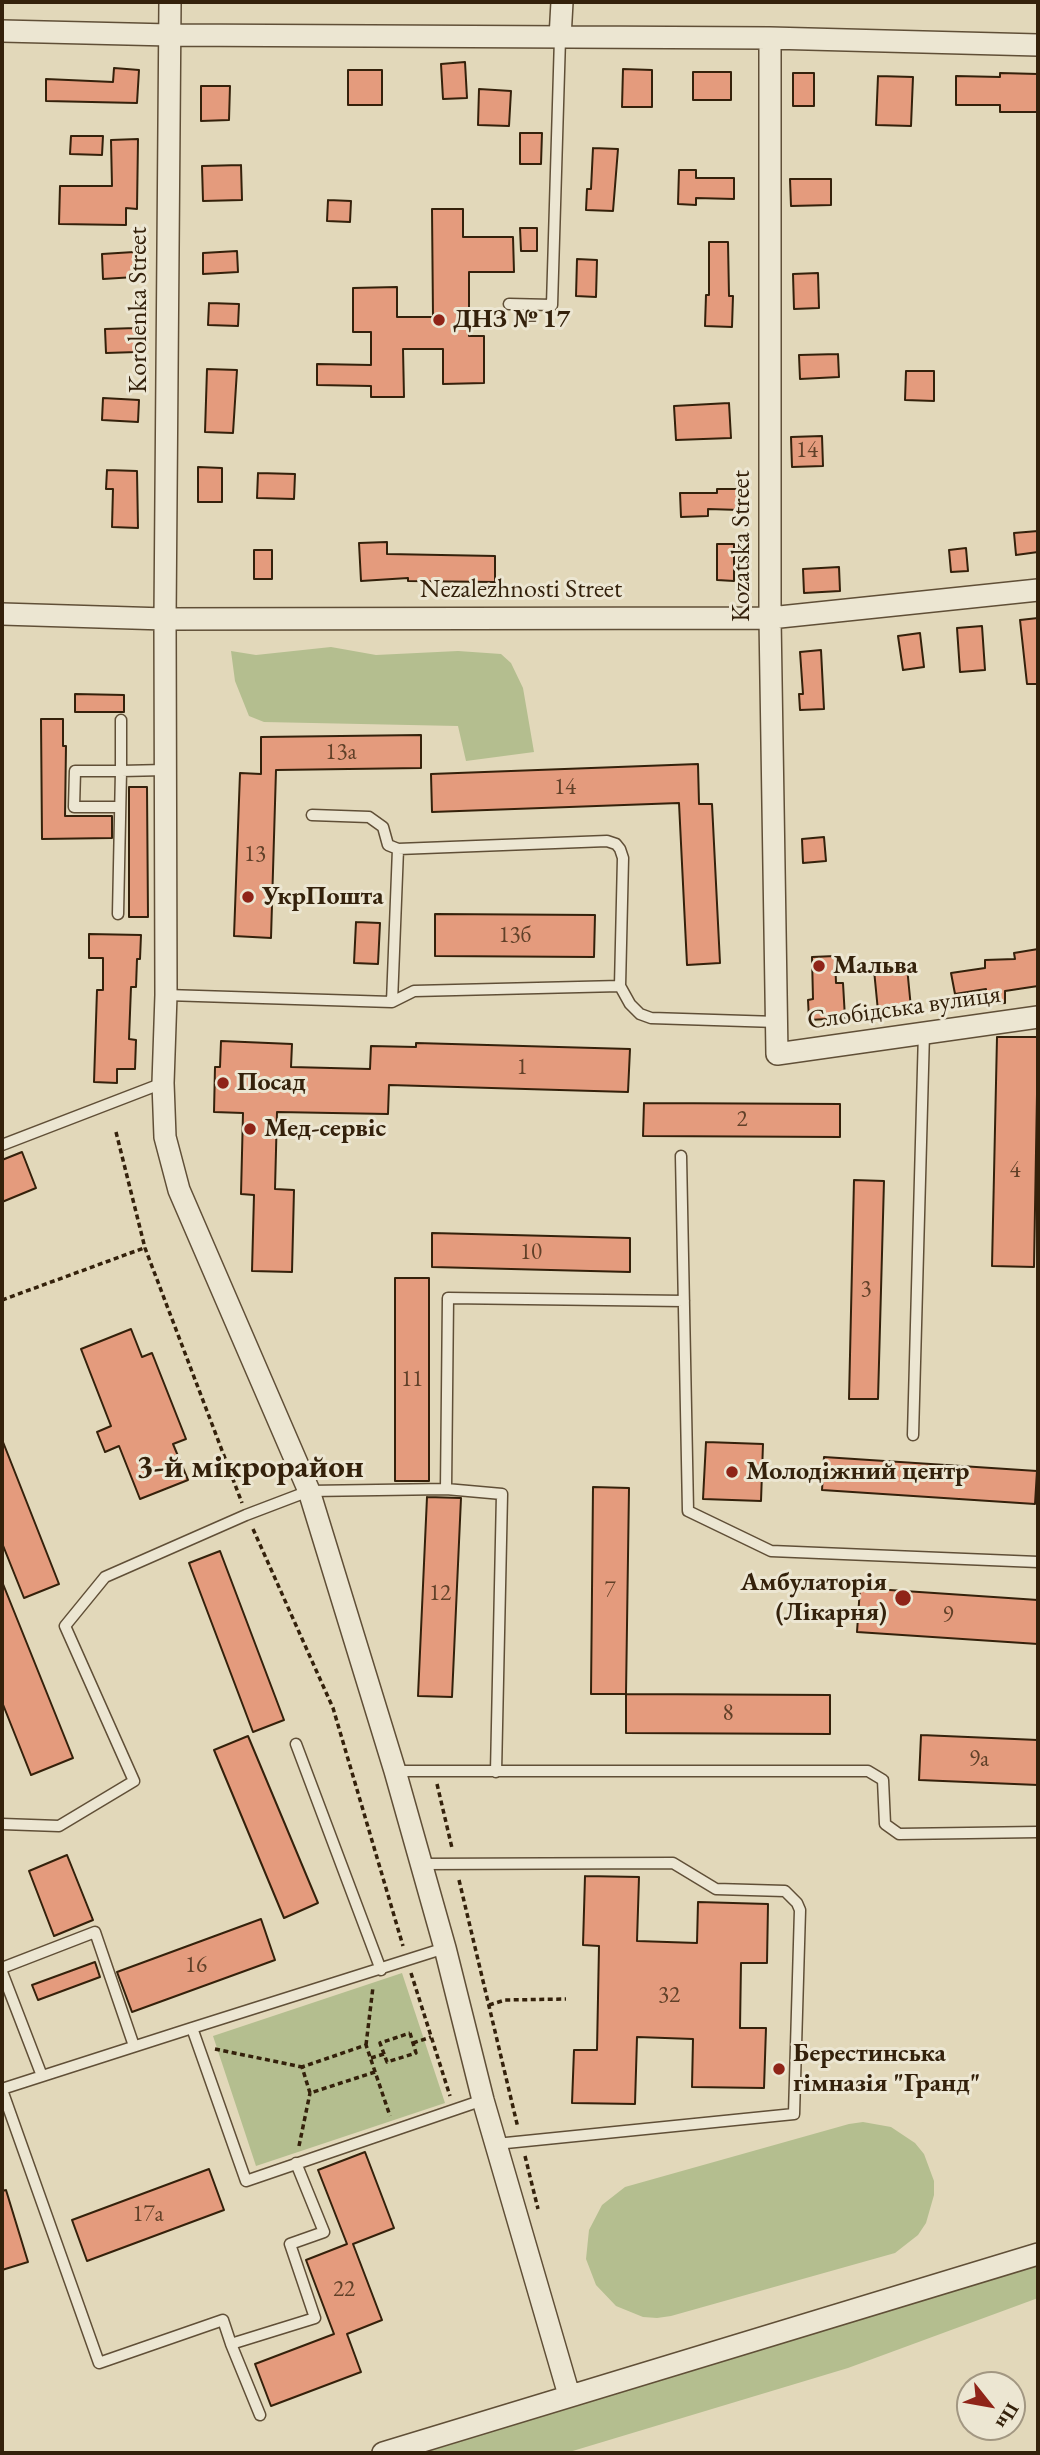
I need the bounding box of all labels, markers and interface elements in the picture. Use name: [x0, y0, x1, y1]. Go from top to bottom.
street label: Korolenka Street: [123, 227, 155, 393]
place label: ДНЗ № 17: [453, 304, 570, 336]
marker: ДНЗ № 17: [431, 312, 447, 328]
house number: 14: [796, 437, 818, 465]
street label: Kozatska Street: [726, 470, 758, 622]
street label: Nezalezhnosti Street: [420, 574, 622, 606]
house number: 13а: [325, 739, 357, 767]
house number: 14: [554, 774, 576, 802]
house number: 13: [244, 841, 266, 869]
place label: УкрПошта: [262, 881, 384, 913]
marker: УкрПошта: [240, 889, 256, 905]
house number: 13б: [499, 922, 531, 950]
place label: Мальва: [833, 950, 918, 982]
marker: Мальва: [811, 958, 827, 974]
street label: Слобідська вулиця: [805, 979, 1003, 1037]
house number: 1: [516, 1054, 528, 1082]
place label: Посад: [237, 1067, 306, 1099]
marker: Посад: [215, 1075, 231, 1091]
house number: 2: [736, 1106, 748, 1134]
place label: Мед-сервіс: [264, 1113, 386, 1145]
marker: Мед-сервіс: [242, 1121, 258, 1137]
house number: 4: [1009, 1157, 1021, 1185]
house number: 10: [520, 1239, 542, 1267]
house number: 3: [860, 1276, 872, 1304]
house number: 11: [401, 1366, 423, 1394]
district label: 3-й мікрорайон: [136, 1448, 364, 1488]
place label: Молодіжний центр: [746, 1456, 969, 1488]
marker: Молодіжний центр: [724, 1464, 740, 1480]
place label: Амбулаторія (Лікарня): [741, 1567, 887, 1628]
house number: 7: [604, 1577, 616, 1605]
house number: 12: [429, 1580, 451, 1608]
marker: Амбулаторія (Лікарня): [893, 1588, 913, 1608]
house number: 9: [942, 1602, 954, 1630]
house number: 8: [722, 1700, 734, 1728]
house number: 9а: [969, 1746, 989, 1774]
house number: 16: [185, 1952, 207, 1980]
house number: 32: [658, 1982, 680, 2010]
place label: Берестинська гімназія "Гранд": [793, 2038, 980, 2100]
marker: Берестинська гімназія "Гранд": [771, 2061, 787, 2077]
house number: 17а: [132, 2201, 164, 2229]
house number: 22: [333, 2276, 355, 2304]
north arrow: [956, 2371, 1026, 2441]
text: Пн: [990, 2398, 1025, 2434]

